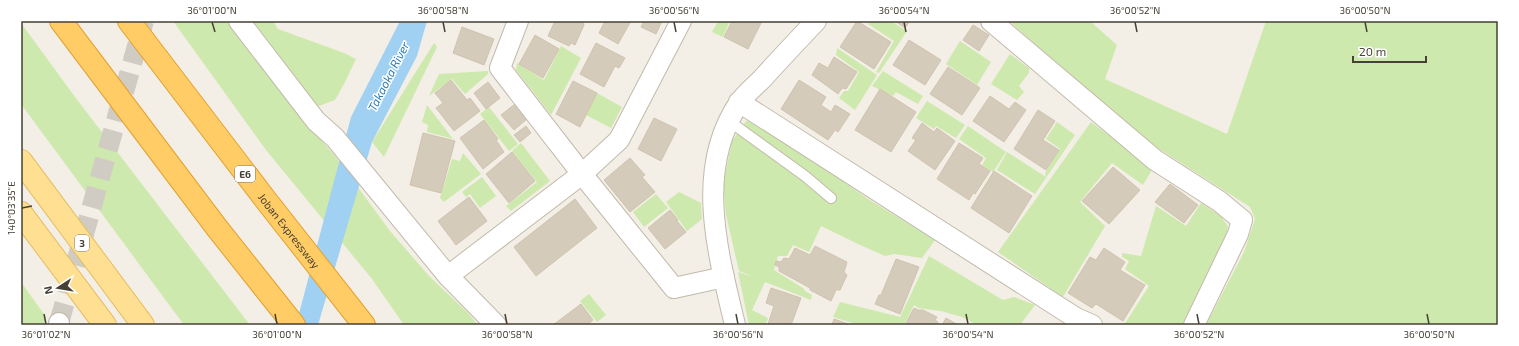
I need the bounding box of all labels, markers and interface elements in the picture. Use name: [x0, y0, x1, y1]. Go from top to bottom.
text: 36°01'00"N: [187, 4, 237, 16]
text: 36°00'58"N: [417, 4, 469, 16]
text: 36°00'56"N: [649, 4, 699, 16]
text: 36°00'54"N: [878, 4, 930, 16]
text: 36°00'52"N: [1110, 4, 1160, 16]
text: 36°00'50"N: [1339, 4, 1391, 16]
scale bar: [1353, 38, 1426, 64]
water label: Takaoka River: [365, 39, 412, 113]
text: 20 m: [1359, 44, 1386, 58]
road number: E6: [235, 166, 255, 182]
text: 140°03'35"E: [5, 181, 17, 235]
street label: Joban Expressway: [256, 190, 323, 271]
road number: 3: [75, 235, 89, 251]
north arrow: [38, 268, 78, 308]
text: N: [41, 285, 55, 295]
text: 36°01'02"N: [21, 328, 71, 340]
text: 36°01'00"N: [252, 328, 302, 340]
text: 36°00'58"N: [481, 328, 533, 340]
text: 36°00'56"N: [713, 328, 763, 340]
text: 36°00'54"N: [942, 328, 994, 340]
text: 36°00'52"N: [1174, 328, 1224, 340]
text: 36°00'50"N: [1403, 328, 1455, 340]

